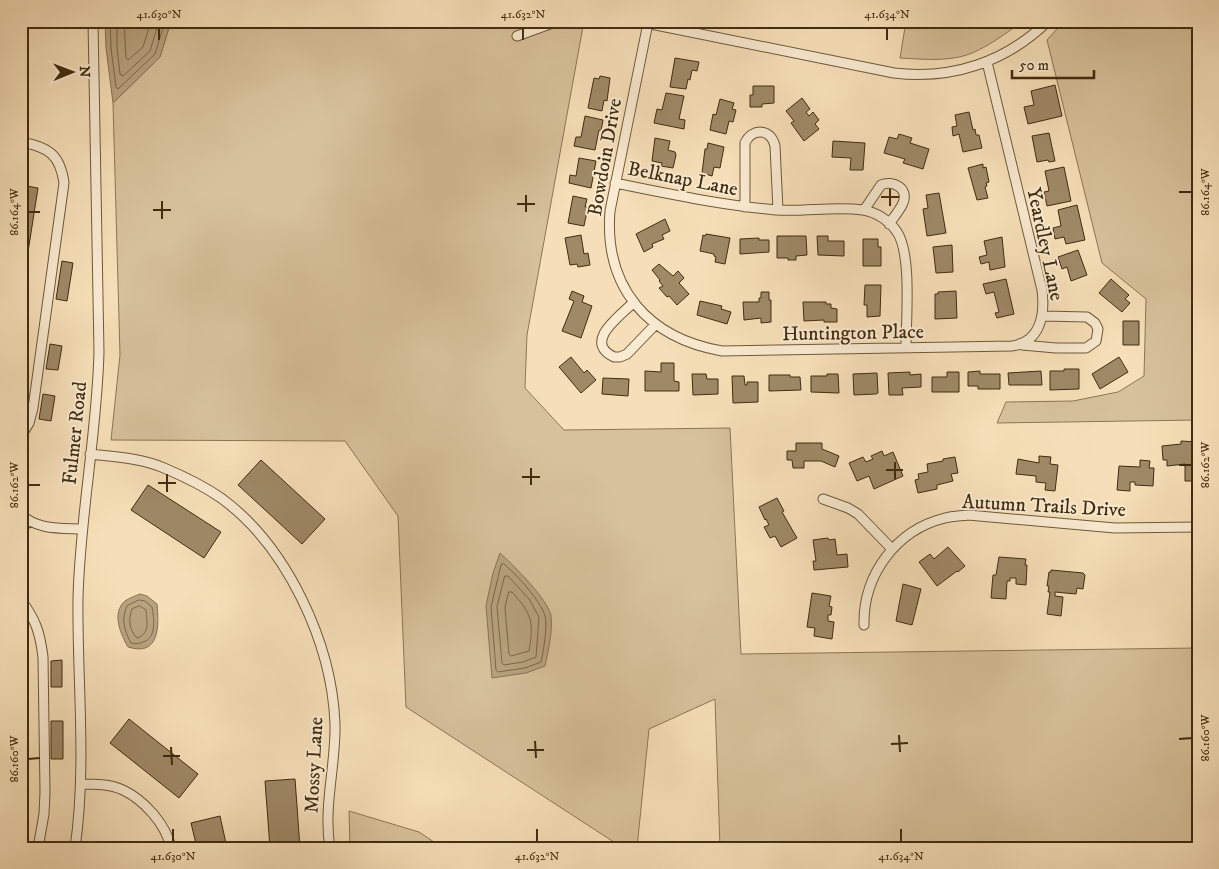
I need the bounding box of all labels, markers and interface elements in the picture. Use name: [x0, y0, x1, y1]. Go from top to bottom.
text: 41.630°N: [136, 7, 182, 22]
text: 41.632°N: [501, 7, 545, 22]
text: 41.634°N: [864, 7, 910, 22]
north arrow: [48, 48, 98, 98]
scale bar: [1012, 48, 1094, 80]
text: 50 m: [1019, 56, 1049, 75]
text: N: [75, 66, 93, 78]
street label: Bowdoin Drive: [583, 96, 628, 218]
street label: Belknap Lane: [626, 157, 740, 202]
text: 86.164°W: [1198, 167, 1213, 216]
street label: Yeardley Lane: [1020, 185, 1069, 303]
text: 86.164°W: [7, 187, 22, 236]
street label: Huntington Place: [782, 320, 924, 347]
street label: Fulmer Road: [58, 380, 93, 486]
text: 86.162°W: [1198, 441, 1213, 488]
text: 86.162°W: [7, 461, 22, 508]
street label: Autumn Trails Drive: [961, 490, 1126, 523]
text: 86.160°W: [1198, 713, 1213, 761]
street label: Mossy Lane: [299, 716, 330, 814]
text: 86.160°W: [7, 734, 22, 782]
text: 41.630°N: [150, 849, 196, 864]
text: 41.632°N: [515, 849, 559, 864]
text: 41.634°N: [878, 849, 924, 864]

